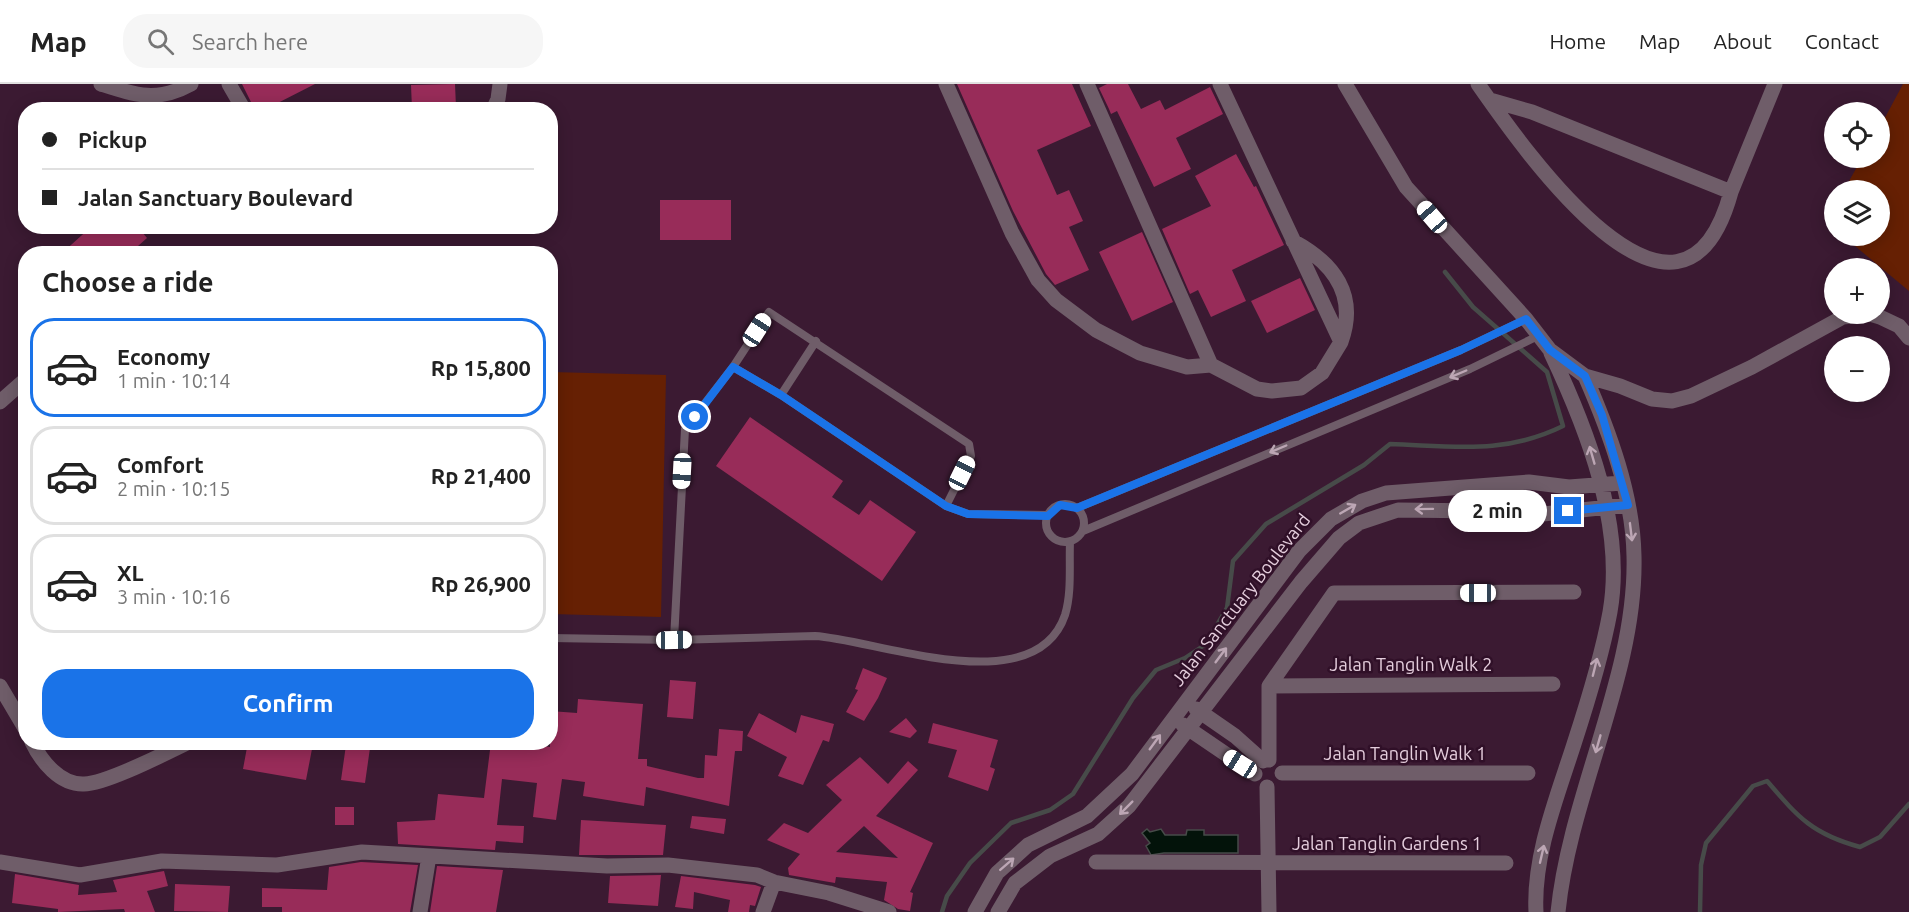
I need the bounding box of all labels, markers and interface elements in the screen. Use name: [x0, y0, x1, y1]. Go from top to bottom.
search box: [123, 14, 543, 68]
icon: search: [144, 25, 177, 58]
text: Map: [30, 26, 87, 57]
text: Search here: [192, 29, 308, 54]
text: Home: [1549, 29, 1606, 53]
text: Map: [1639, 29, 1680, 53]
text: About: [1713, 29, 1772, 53]
text: Contact: [1805, 29, 1879, 53]
map controls: [1824, 102, 1890, 402]
button: locate: [1824, 102, 1890, 168]
text: Pickup: [78, 127, 147, 152]
button: layers: [1824, 180, 1890, 246]
text: Jalan Sanctuary Boulevard: [78, 185, 353, 210]
car: [1413, 198, 1451, 236]
button: +: [1824, 258, 1890, 324]
text: Choose a ride: [42, 267, 214, 297]
car: [740, 310, 774, 350]
button: −: [1824, 336, 1890, 402]
icon: car: [45, 341, 99, 395]
text: Economy: [117, 344, 210, 369]
text: Rp 15,800: [431, 355, 531, 380]
text: 1 min · 10:14: [117, 369, 231, 392]
one-way arrow: [1449, 369, 1468, 380]
route start: [681, 403, 708, 430]
one-way arrow: [1269, 444, 1288, 455]
one-way arrow: [1586, 445, 1597, 464]
icon: car: [45, 449, 99, 503]
text: Comfort: [117, 452, 204, 477]
car: [672, 453, 692, 489]
car: [946, 453, 978, 493]
text: Rp 21,400: [431, 463, 531, 488]
text: 2 min · 10:15: [117, 477, 231, 500]
callout: 2 min: [1448, 490, 1547, 532]
route end: [1554, 497, 1581, 524]
text: 2 min: [1472, 499, 1523, 522]
one-way arrow: [1338, 503, 1356, 514]
one-way arrow: [1414, 503, 1434, 515]
street label: Jalan Sanctuary Boulevard: [1167, 509, 1314, 689]
one-way arrow: [1626, 522, 1637, 542]
icon: car: [45, 557, 99, 611]
text: XL: [117, 560, 144, 585]
text: Rp 26,900: [431, 571, 531, 596]
car: [1460, 584, 1496, 602]
text: 3 min · 10:16: [117, 585, 231, 608]
car: [656, 631, 692, 649]
one-way arrow: [1214, 647, 1227, 663]
street label: Jalan Tanglin Walk 2: [1330, 654, 1492, 674]
one-way arrow: [1590, 657, 1602, 676]
button: Confirm: [42, 669, 534, 738]
one-way arrow: [1592, 734, 1603, 753]
one-way arrow: [1149, 735, 1162, 751]
street label: Jalan Tanglin Walk 1: [1324, 743, 1486, 763]
car: [1220, 747, 1260, 781]
one-way arrow: [1118, 801, 1133, 816]
street label: Jalan Tanglin Gardens 1: [1292, 833, 1482, 853]
one-way arrow: [1537, 845, 1549, 864]
one-way arrow: [999, 857, 1014, 871]

